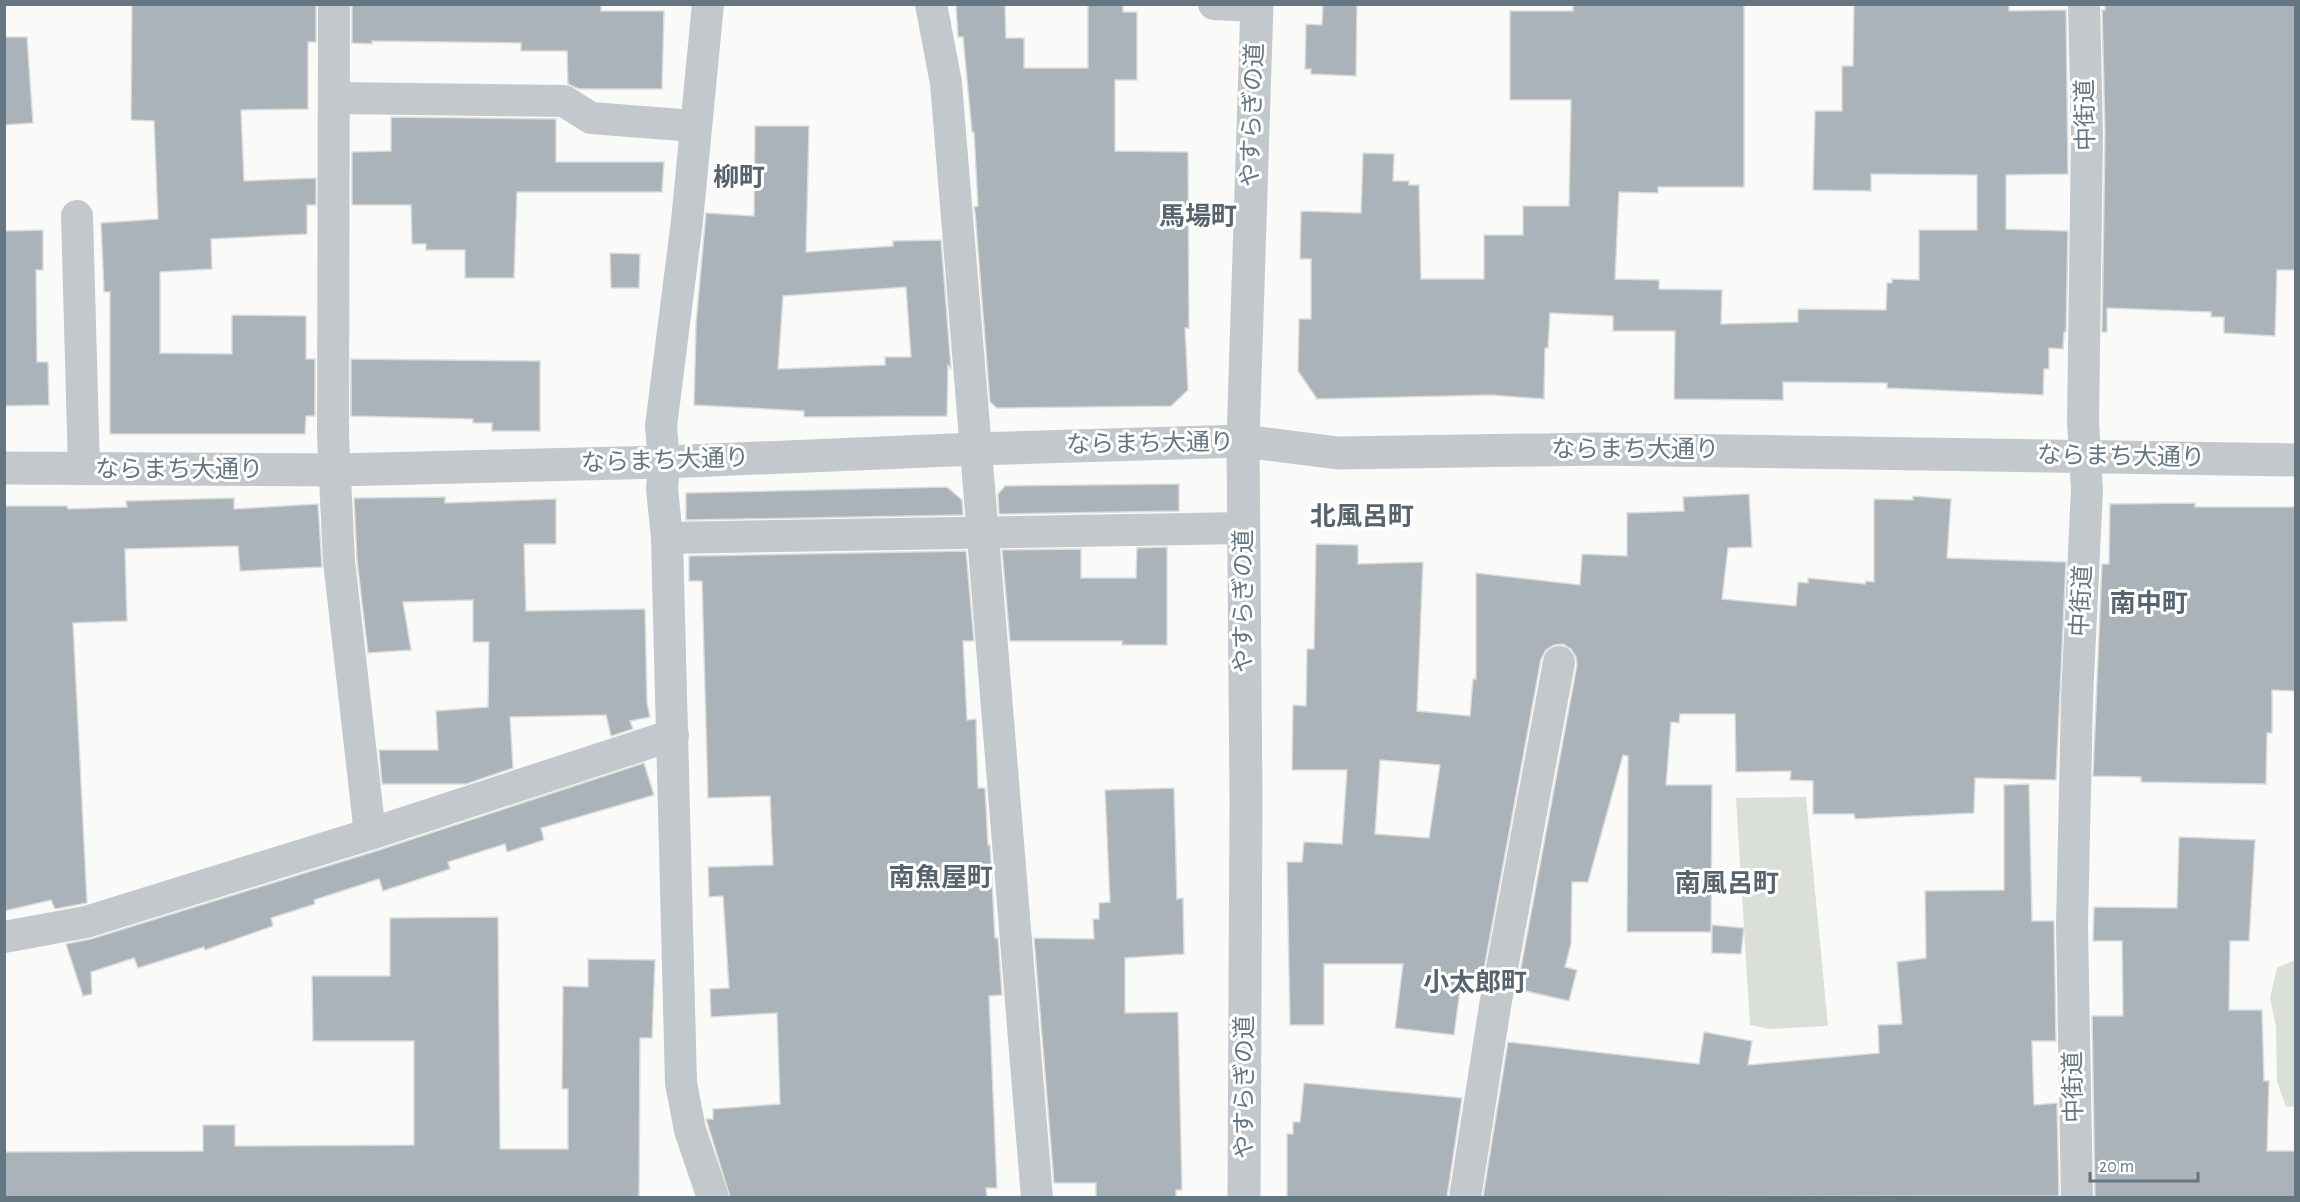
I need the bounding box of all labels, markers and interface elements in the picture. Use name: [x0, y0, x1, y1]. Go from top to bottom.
street label: やすらぎの道: [1236, 43, 1268, 187]
street label: 中街道: [2071, 79, 2099, 151]
district label: 柳町: [713, 163, 765, 191]
district label: 馬場町: [1159, 203, 1237, 230]
street label: ならまち大通り: [1066, 430, 1234, 457]
street label: ならまち大通り: [1551, 437, 1719, 462]
street label: ならまち大通り: [2037, 443, 2205, 470]
street label: ならまち大通り: [581, 445, 749, 476]
street label: ならまち大通り: [95, 457, 263, 482]
district label: 北風呂町: [1310, 503, 1414, 530]
street label: やすらぎの道: [1230, 529, 1256, 673]
street label: 中街道: [2066, 564, 2096, 638]
district label: 南中町: [2110, 589, 2188, 617]
district label: 南魚屋町: [889, 863, 993, 891]
district label: 南風呂町: [1675, 870, 1779, 897]
district label: 小太郎町: [1423, 968, 1527, 996]
street label: やすらぎの道: [1231, 1015, 1257, 1159]
street label: 中街道: [2059, 1051, 2087, 1123]
scale bar: [2090, 1145, 2198, 1183]
text: 20 m: [2099, 1158, 2134, 1176]

